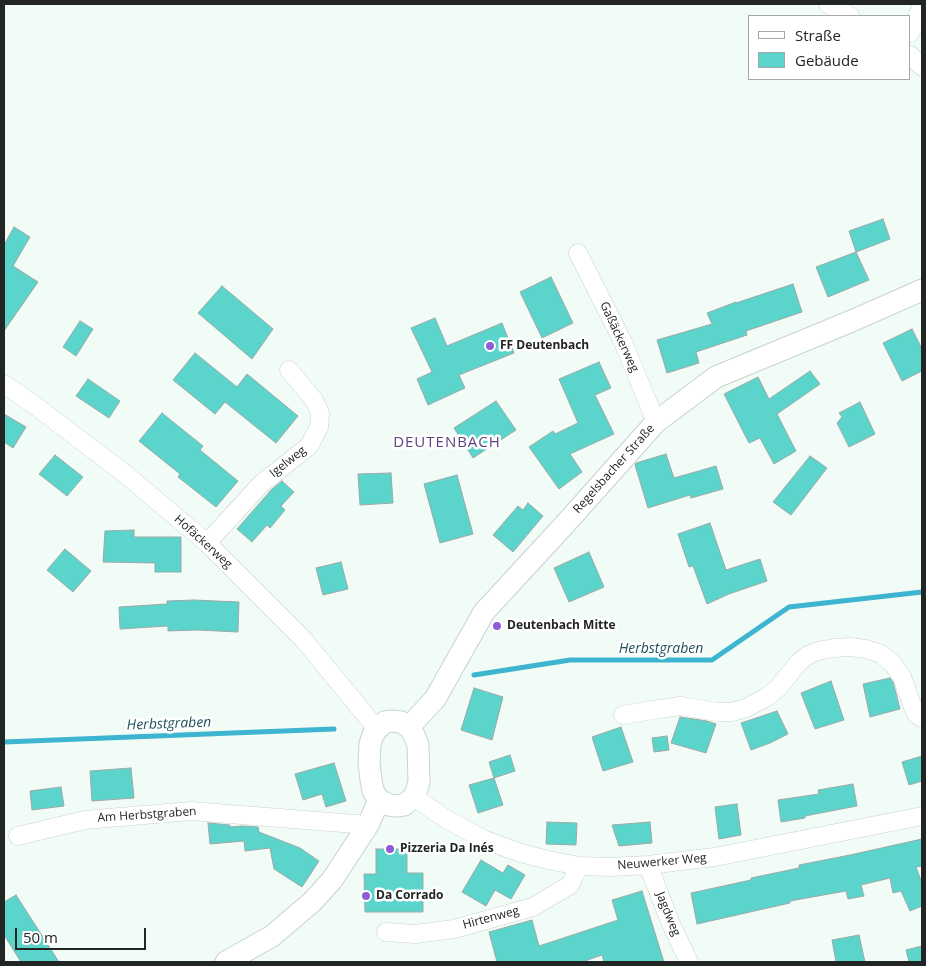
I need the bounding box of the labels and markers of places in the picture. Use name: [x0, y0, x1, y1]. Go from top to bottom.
place label: FF Deutenbach: [500, 339, 589, 353]
marker: FF Deutenbach: [484, 340, 496, 352]
place label: Deutenbach Mitte: [507, 619, 616, 633]
marker: Deutenbach Mitte: [491, 620, 503, 632]
place label: Pizzeria Da Inés: [400, 842, 494, 856]
marker: Pizzeria Da Inés: [384, 843, 396, 855]
place label: Da Corrado: [376, 889, 443, 903]
marker: Da Corrado: [360, 890, 372, 902]

